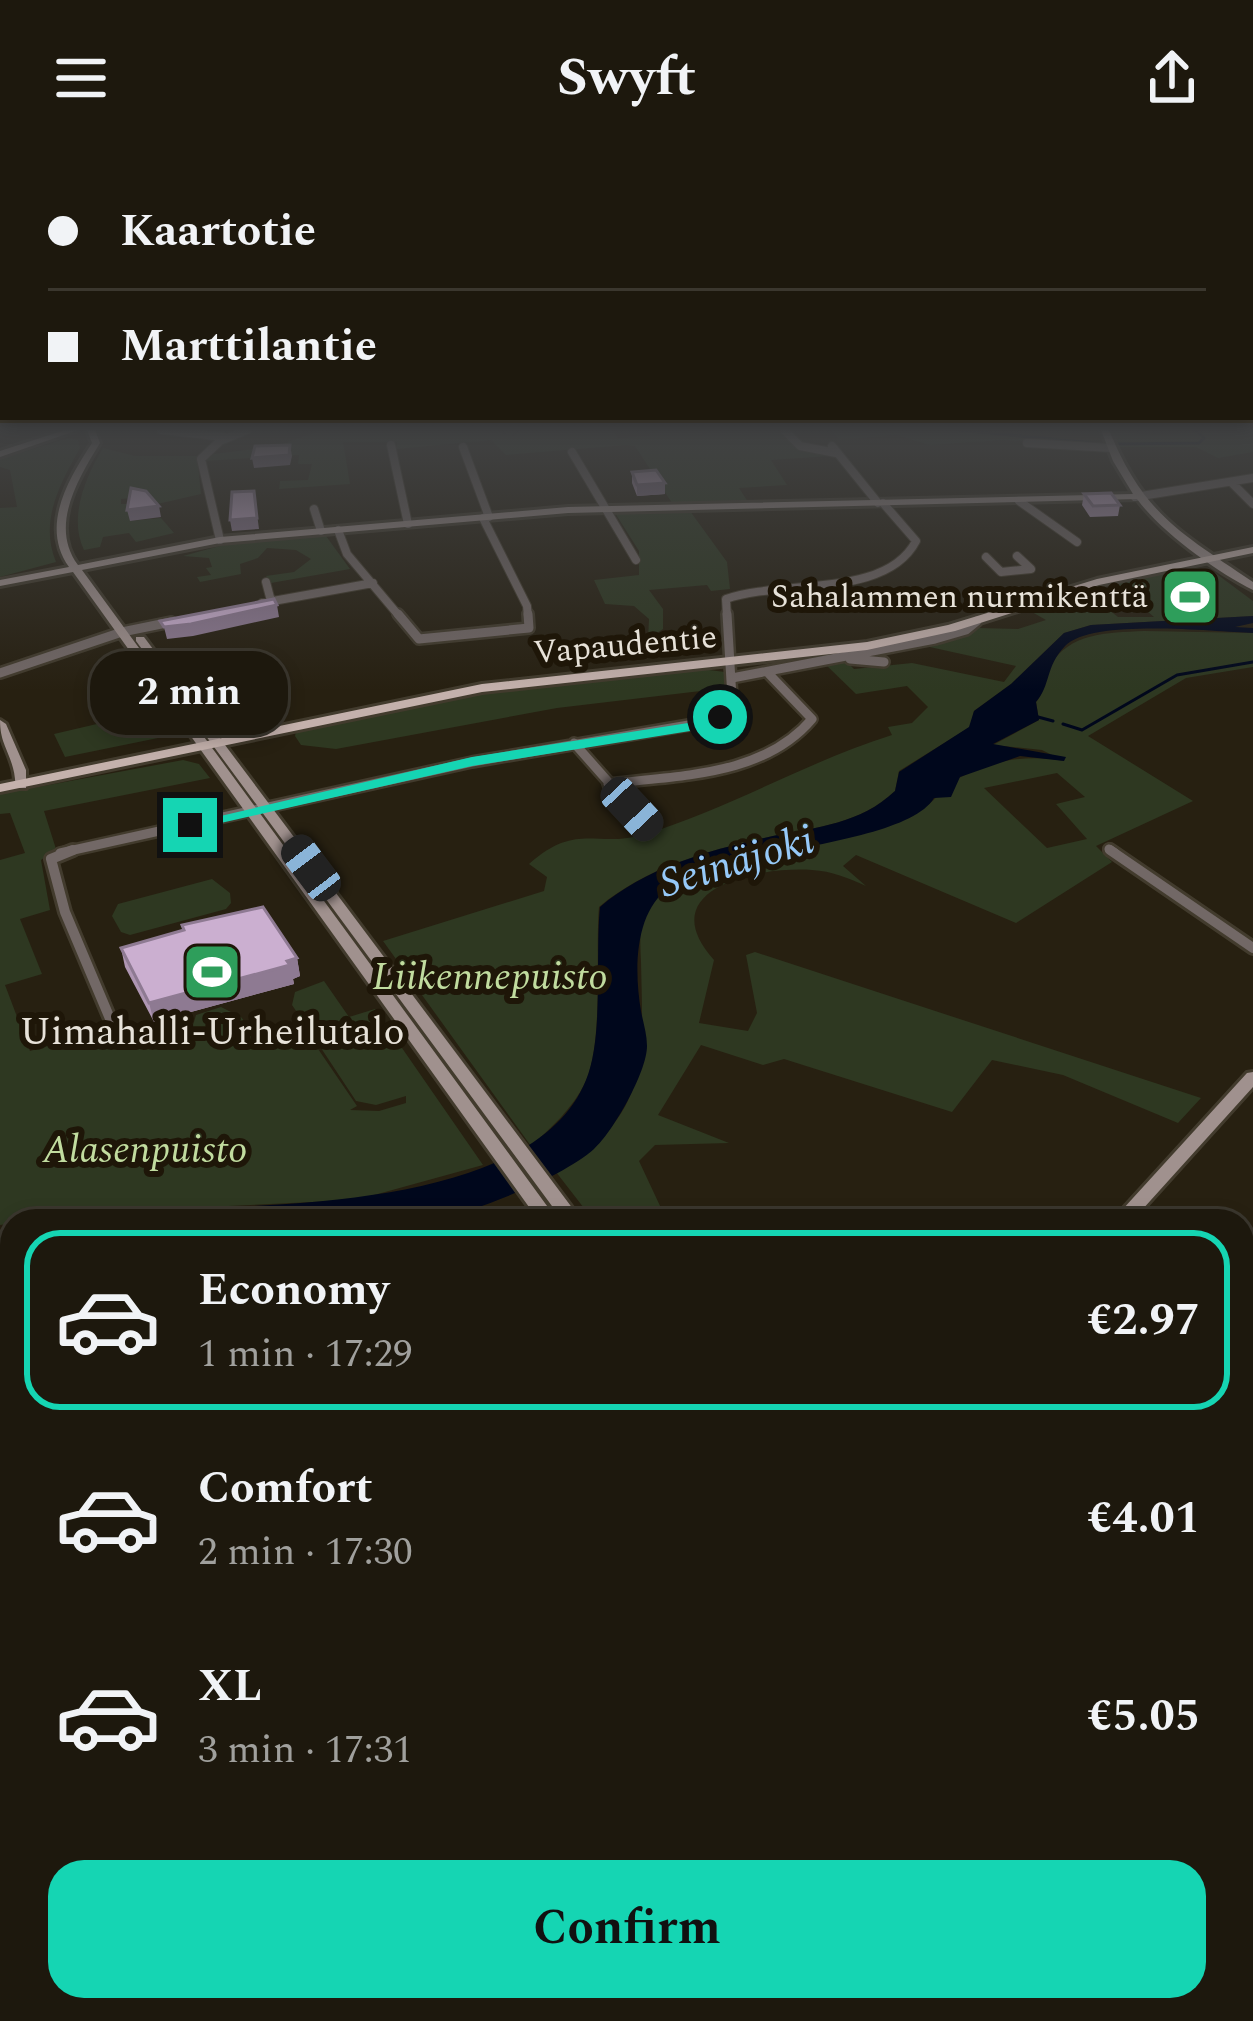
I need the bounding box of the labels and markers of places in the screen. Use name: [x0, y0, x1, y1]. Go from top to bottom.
sports icon: Sahalammen nurmikenttä: [1159, 566, 1221, 628]
place label: Sahalammen nurmikenttä: [771, 572, 1148, 622]
sports icon: Uimahalli-Urheilutalo: [181, 941, 243, 1003]
place label: Uimahalli-Urheilutalo: [20, 1003, 404, 1062]

